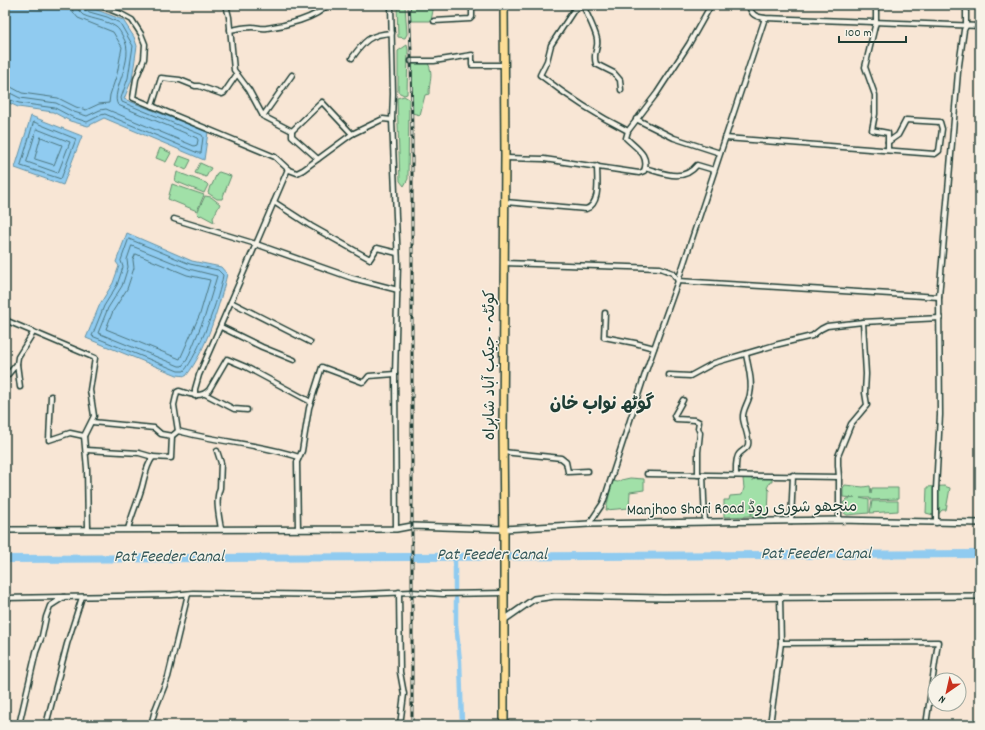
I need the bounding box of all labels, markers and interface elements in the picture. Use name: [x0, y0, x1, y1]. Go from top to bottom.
scale bar: [839, 18, 906, 44]
text: 100 m: [845, 25, 872, 42]
street label: کوئٹہ - جیکب آباد شاہراہ: [479, 290, 502, 440]
district label: گوٹھ نواب خان: [550, 392, 654, 418]
street label: Manjhoo Shori Road منجھو شوری روڈ: [626, 495, 858, 523]
water label: Pat Feeder Canal: [761, 543, 873, 567]
water label: Pat Feeder Canal: [437, 544, 549, 568]
water label: Pat Feeder Canal: [114, 546, 226, 570]
north arrow: [927, 672, 967, 712]
text: N: [935, 690, 949, 707]

